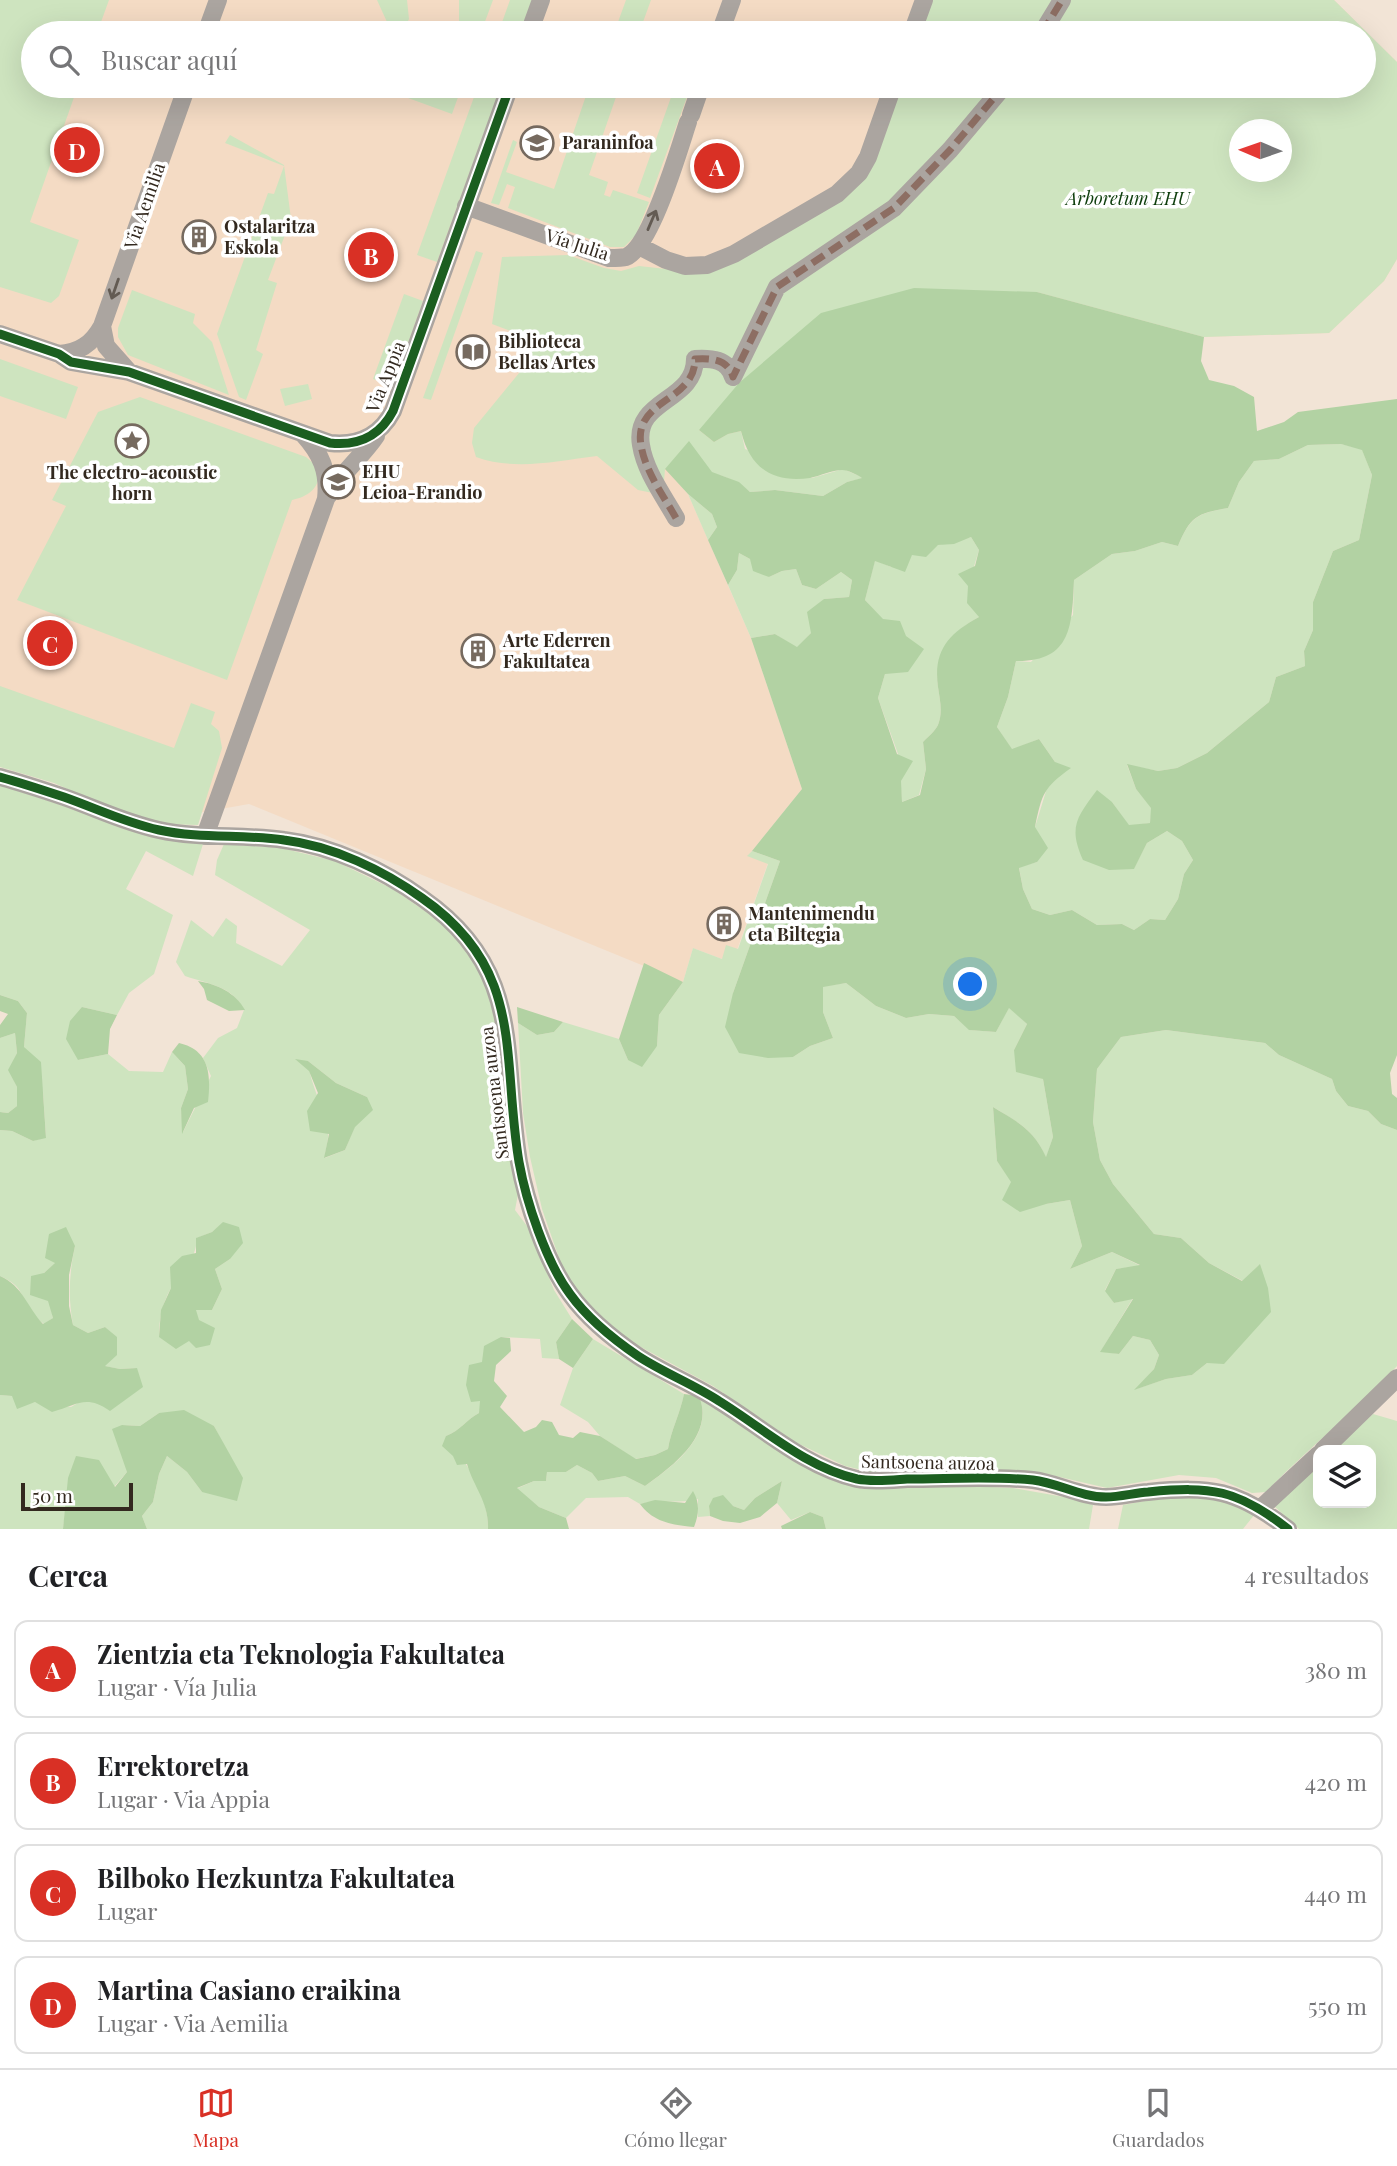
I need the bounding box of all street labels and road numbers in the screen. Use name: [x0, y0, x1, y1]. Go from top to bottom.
street label: Via Aemilia: [118, 159, 170, 253]
street label: Vía Julia: [542, 222, 612, 266]
street label: Via Appia: [359, 337, 410, 417]
street label: Santsoena auzoa: [474, 1025, 514, 1161]
street label: Santsoena auzoa: [861, 1449, 995, 1475]

